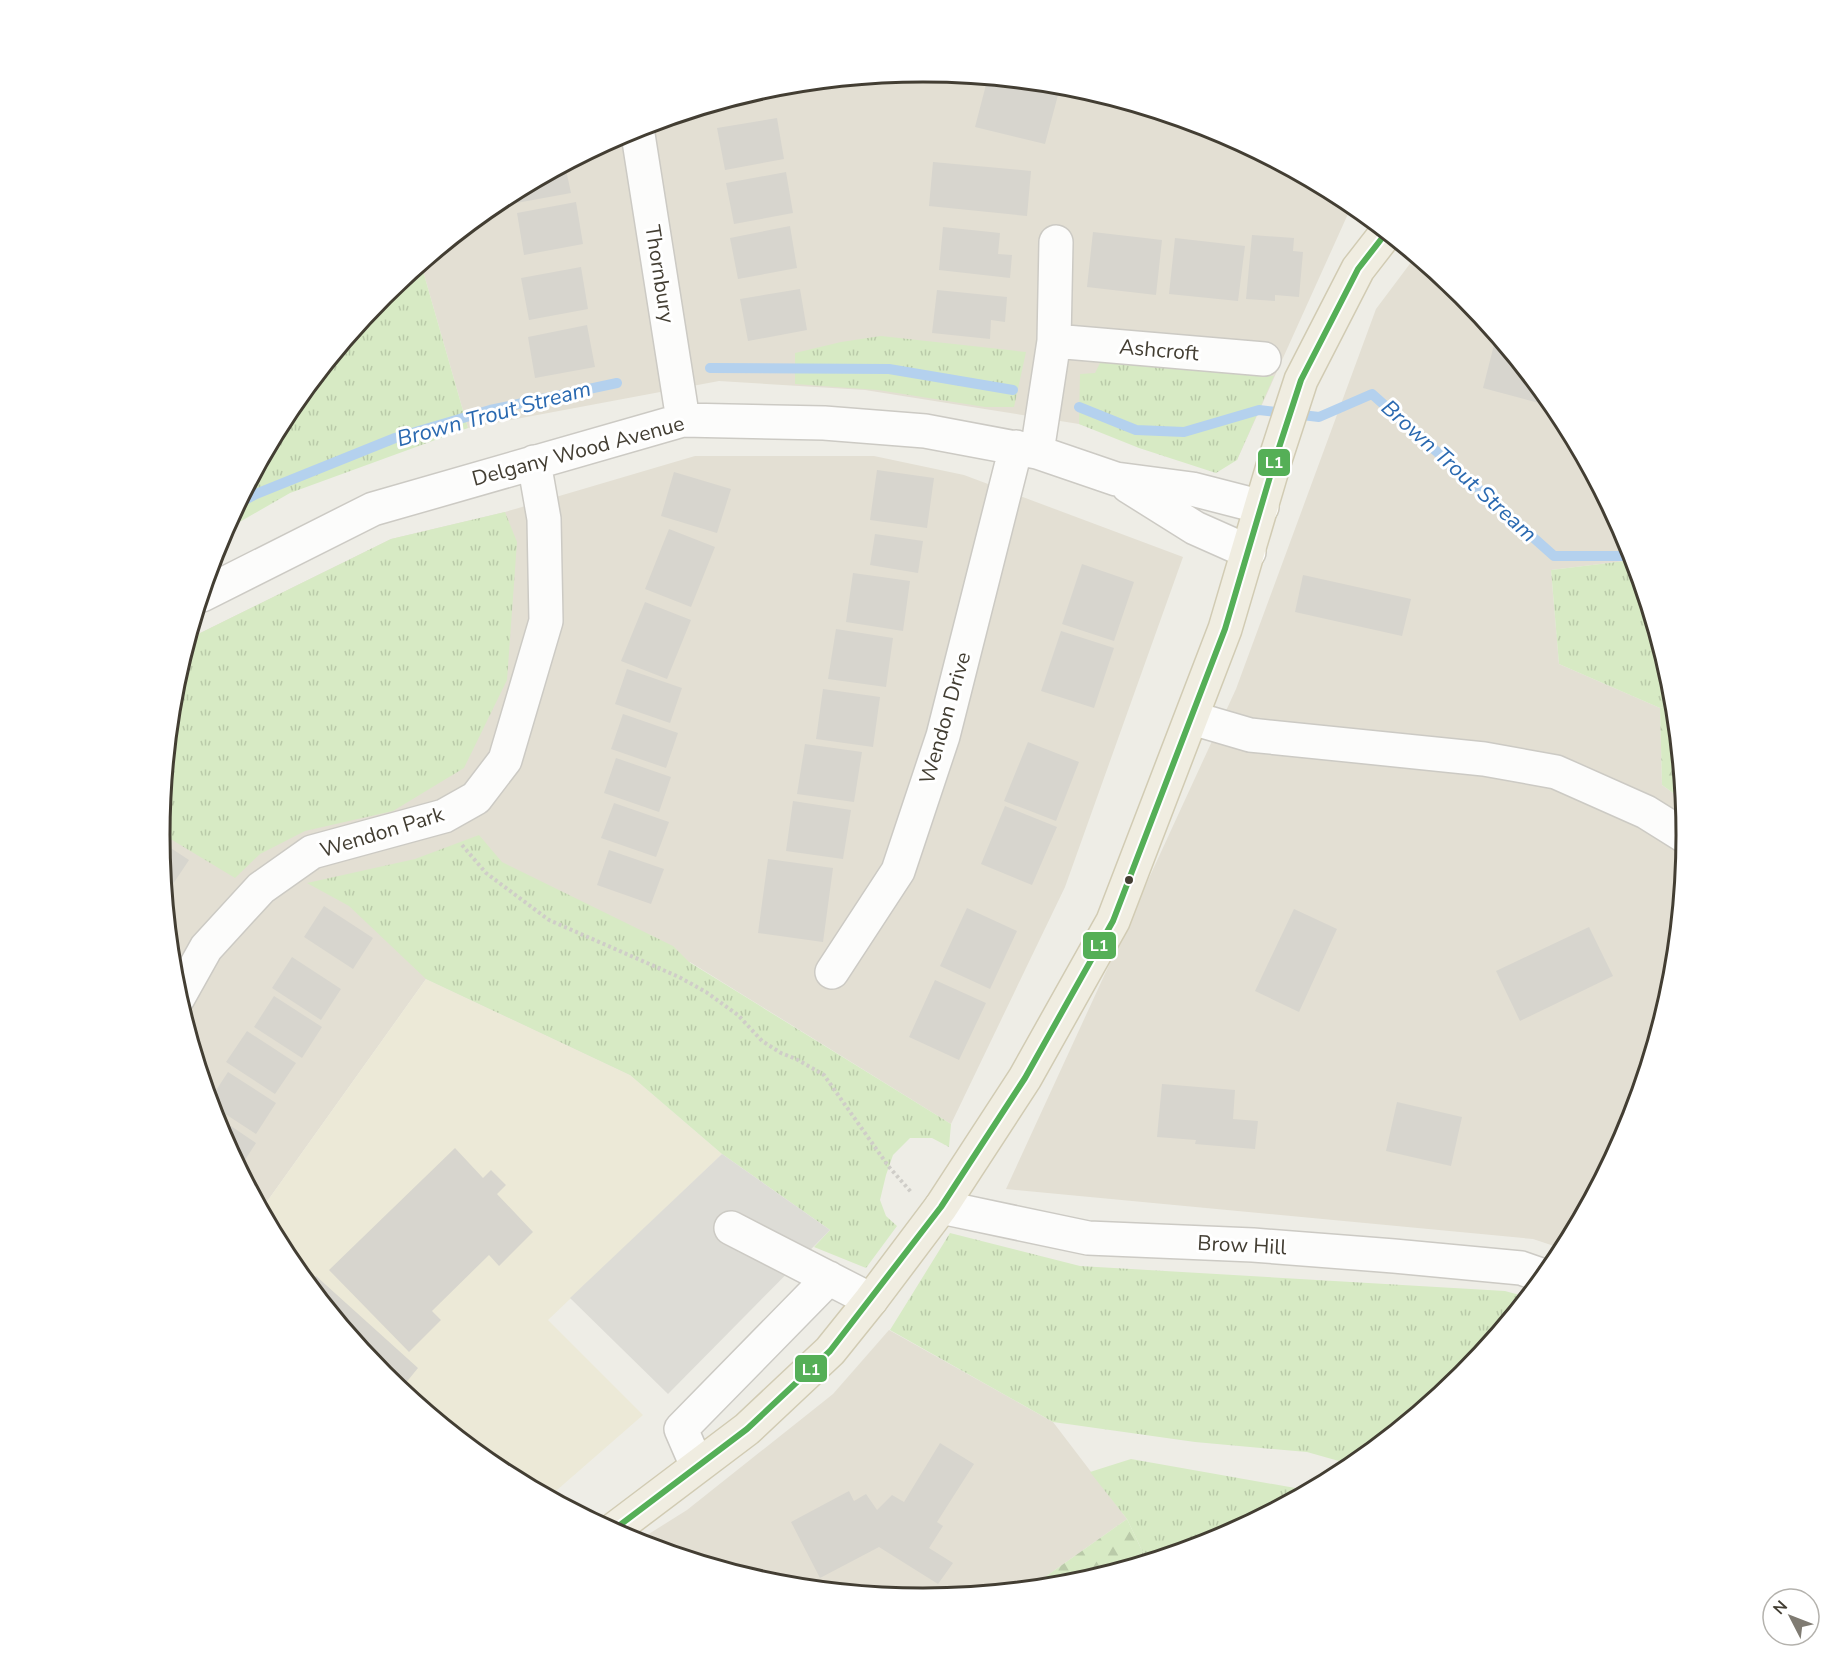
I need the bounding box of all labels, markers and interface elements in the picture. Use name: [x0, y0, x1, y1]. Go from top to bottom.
street label: Thornbury: [638, 223, 682, 325]
street label: Ashcroft: [1118, 333, 1201, 367]
water label: Brown Trout Stream: [394, 374, 594, 454]
water label: Brown Trout Stream: [1375, 393, 1543, 549]
street label: Delgany Wood Avenue: [469, 409, 687, 493]
line badge: L1: [1257, 448, 1291, 477]
text: L1: [1265, 452, 1283, 474]
street label: Wendon Drive: [913, 649, 977, 787]
street label: Wendon Park: [317, 800, 448, 864]
unlabelled marker: [1123, 874, 1135, 886]
line badge: L1: [1082, 931, 1117, 960]
text: L1: [1090, 935, 1108, 957]
street label: Brow Hill: [1197, 1229, 1288, 1261]
line badge: L1: [794, 1354, 828, 1383]
text: L1: [802, 1359, 820, 1381]
north arrow: [1761, 1587, 1821, 1647]
text: N: [1768, 1596, 1793, 1619]

